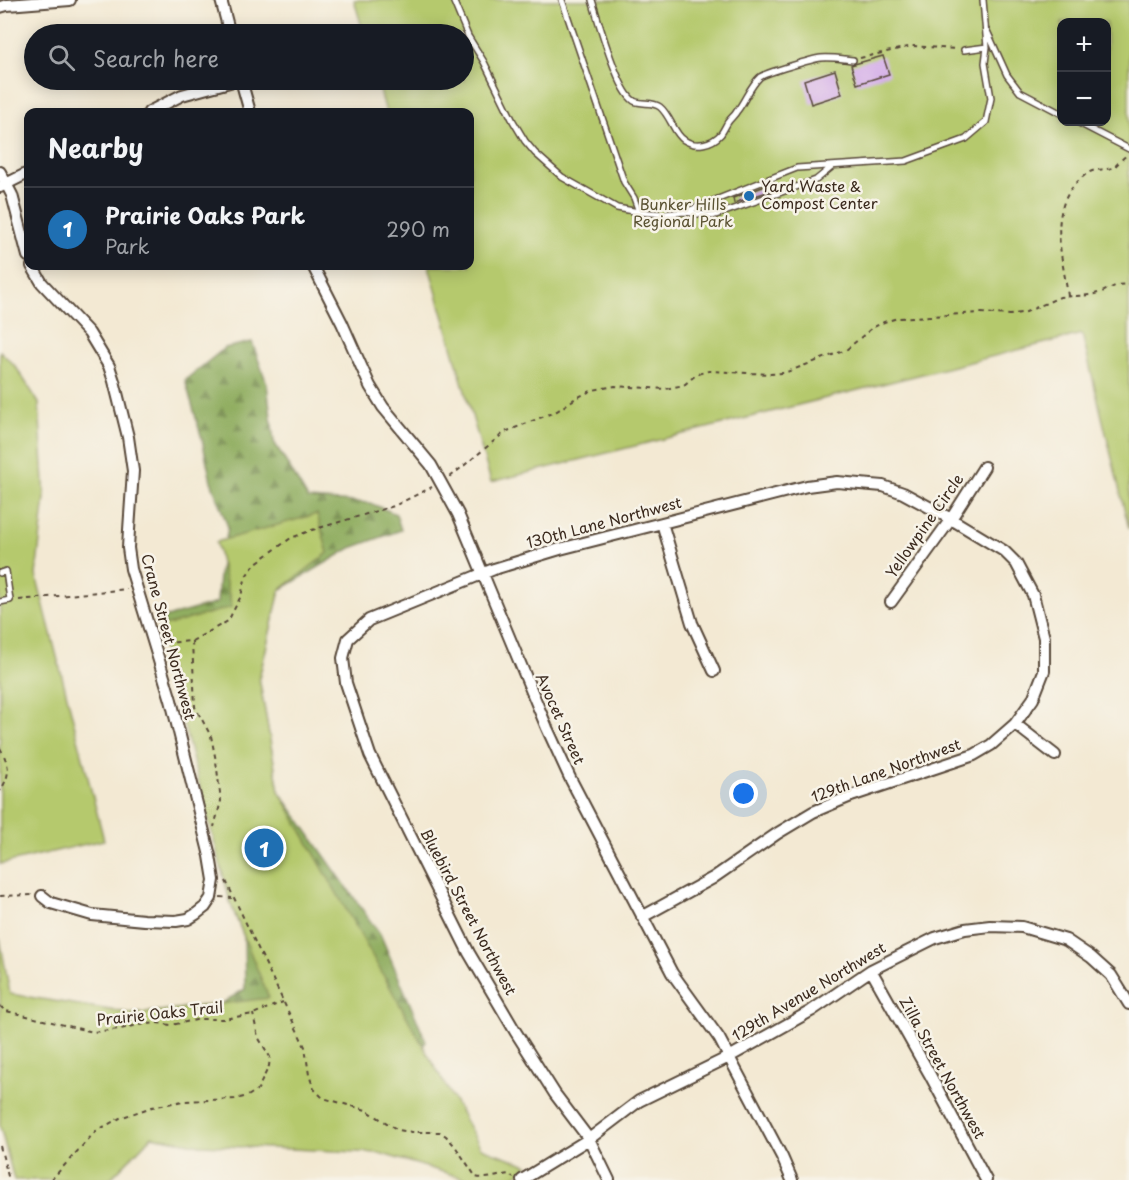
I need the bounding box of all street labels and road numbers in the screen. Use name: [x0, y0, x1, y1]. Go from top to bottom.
street label: Yellowpine Circle: [879, 468, 968, 582]
street label: 130th Lane Northwest: [523, 490, 684, 553]
street label: Crane Street Northwest: [136, 551, 203, 722]
street label: Avocet Street: [531, 669, 592, 768]
street label: 129th Lane Northwest: [807, 732, 964, 807]
street label: Bluebird Street Northwest: [415, 824, 523, 999]
street label: 129th Avenue Northwest: [727, 936, 890, 1046]
street label: Zilla Street Northwest: [895, 992, 992, 1143]
street label: Prairie Oaks Trail: [95, 994, 224, 1031]

